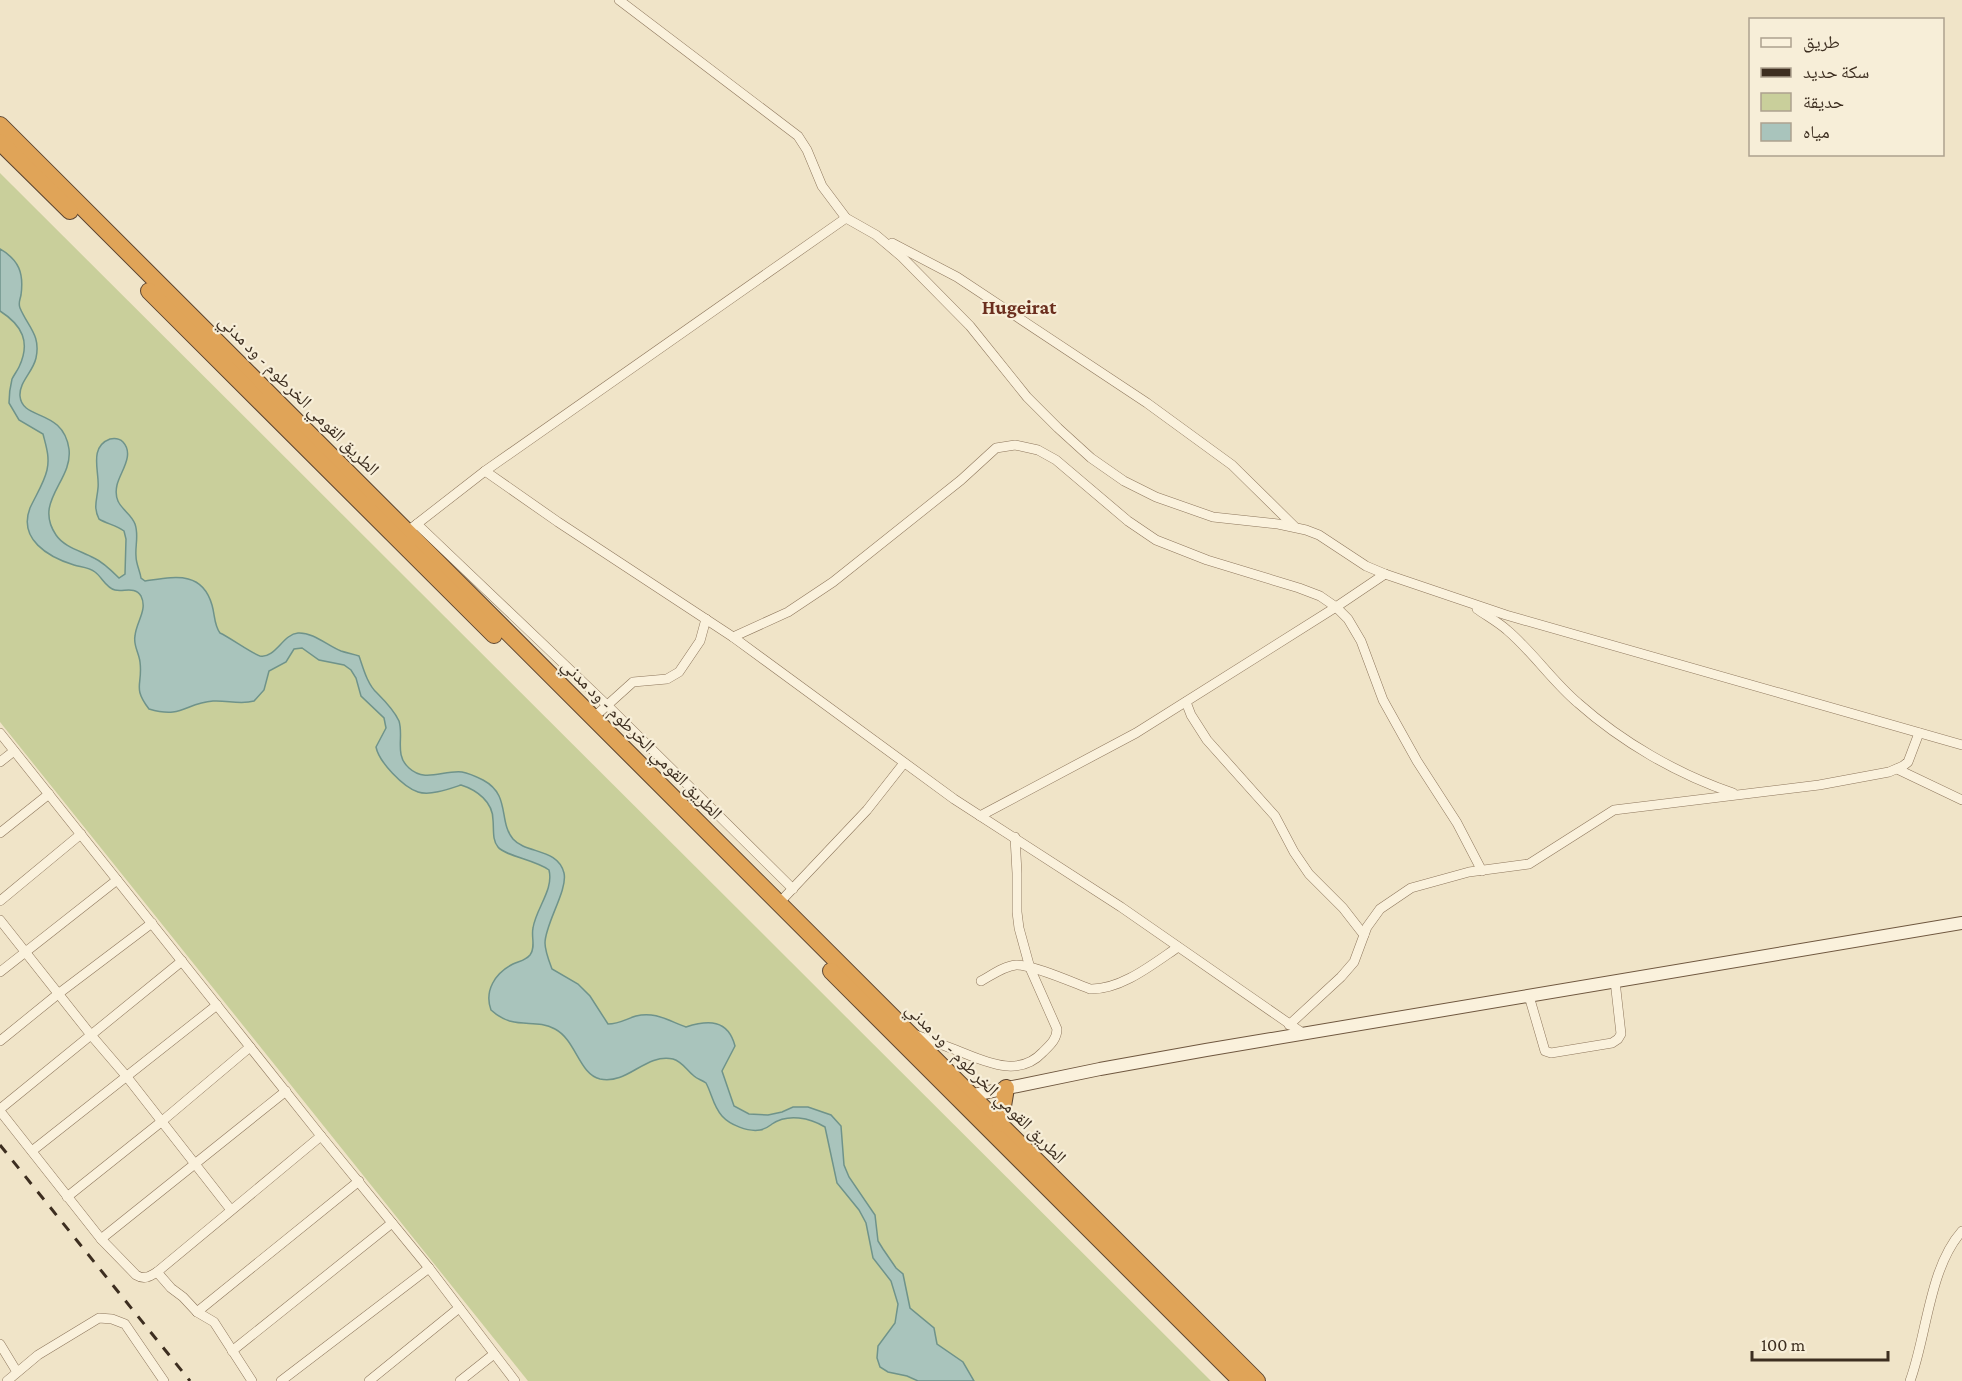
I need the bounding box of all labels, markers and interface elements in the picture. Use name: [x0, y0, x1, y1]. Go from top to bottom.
legend: [1749, 18, 1944, 156]
text: طريق: [1803, 32, 1840, 53]
text: سكة حديد: [1803, 62, 1869, 82]
text: حديقة: [1803, 92, 1844, 112]
text: مياه: [1803, 122, 1830, 142]
district label: Hugeirat: [982, 296, 1057, 318]
street label: الطريق القومي الخرطوم - ود مدني: [212, 311, 383, 482]
street label: الطريق القومي الخرطوم - ود مدني: [555, 655, 726, 826]
street label: الطريق القومي الخرطوم - ود مدني: [899, 999, 1070, 1170]
scale bar: [1752, 1324, 1888, 1362]
text: 100 m: [1761, 1335, 1806, 1355]

